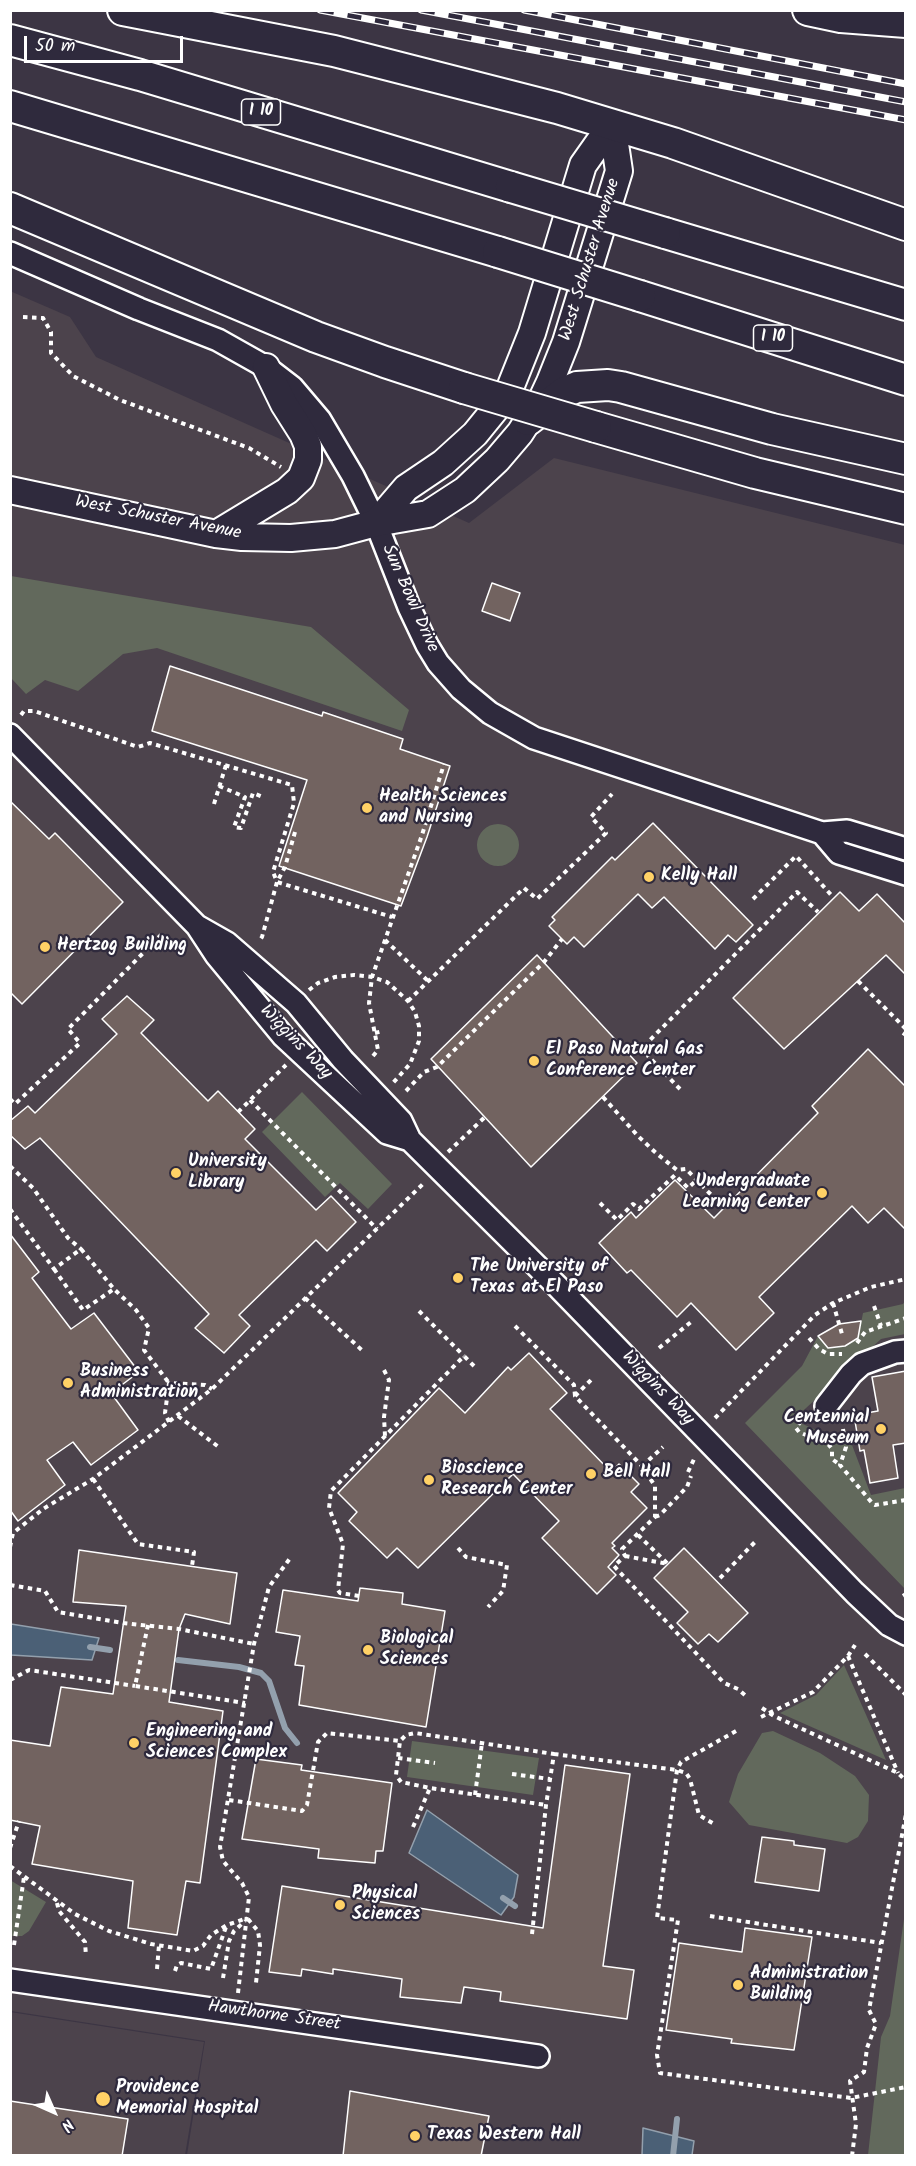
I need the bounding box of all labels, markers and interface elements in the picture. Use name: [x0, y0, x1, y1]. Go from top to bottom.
scale bar: [27, 24, 186, 62]
text: 50 m: [35, 32, 75, 61]
road number: I 10: [242, 99, 280, 125]
street label: West Schuster Avenue: [556, 176, 626, 344]
road number: I 10: [754, 325, 792, 351]
street label: West Schuster Avenue: [73, 492, 243, 546]
street label: Sun Bowl Drive: [376, 542, 442, 656]
place label: Health Sciences and Nursing: [379, 787, 507, 830]
marker: Health Sciences and Nursing: [360, 801, 374, 815]
place label: Kelly Hall: [661, 866, 737, 888]
marker: Kelly Hall: [642, 870, 656, 884]
place label: Hertzog Building: [57, 936, 187, 958]
marker: Hertzog Building: [38, 940, 52, 954]
street label: Wiggins Way: [254, 1001, 336, 1085]
place label: El Paso Natural Gas Conference Center: [546, 1040, 703, 1082]
marker: El Paso Natural Gas Conference Center: [527, 1054, 541, 1068]
place label: University Library: [188, 1152, 267, 1194]
marker: University Library: [169, 1166, 183, 1180]
place label: Undergraduate Learning Center: [682, 1172, 810, 1214]
marker: Undergraduate Learning Center: [815, 1186, 829, 1200]
place label: The University of Texas at El Paso: [470, 1257, 607, 1300]
marker: The University of Texas at El Paso: [451, 1271, 465, 1285]
street label: Wiggins Way: [616, 1347, 698, 1431]
place label: Business Administration: [80, 1362, 198, 1404]
marker: Business Administration: [61, 1376, 75, 1390]
place label: Centennial Museum: [784, 1408, 869, 1450]
marker: Centennial Museum: [874, 1422, 888, 1436]
place label: Bioscience Research Center: [441, 1459, 573, 1502]
place label: Bell Hall: [603, 1463, 670, 1485]
marker: Bell Hall: [584, 1467, 598, 1481]
marker: Bioscience Research Center: [422, 1473, 436, 1487]
place label: Biological Sciences: [380, 1629, 453, 1672]
marker: Biological Sciences: [361, 1643, 375, 1657]
place label: Engineering and Sciences Complex: [146, 1722, 287, 1764]
marker: Engineering and Sciences Complex: [127, 1736, 141, 1750]
place label: Physical Sciences: [352, 1884, 420, 1926]
marker: Physical Sciences: [333, 1898, 347, 1912]
place label: Administration Building: [750, 1964, 868, 2006]
marker: Administration Building: [731, 1978, 745, 1992]
street label: Hawthorne Street: [206, 1997, 342, 2037]
place label: Providence Memorial Hospital: [116, 2078, 258, 2120]
north arrow: [24, 2082, 84, 2142]
marker: Providence Memorial Hospital: [94, 2090, 112, 2108]
text: N: [55, 2113, 80, 2137]
place label: Texas Western Hall: [427, 2125, 581, 2147]
marker: Texas Western Hall: [408, 2129, 422, 2143]

